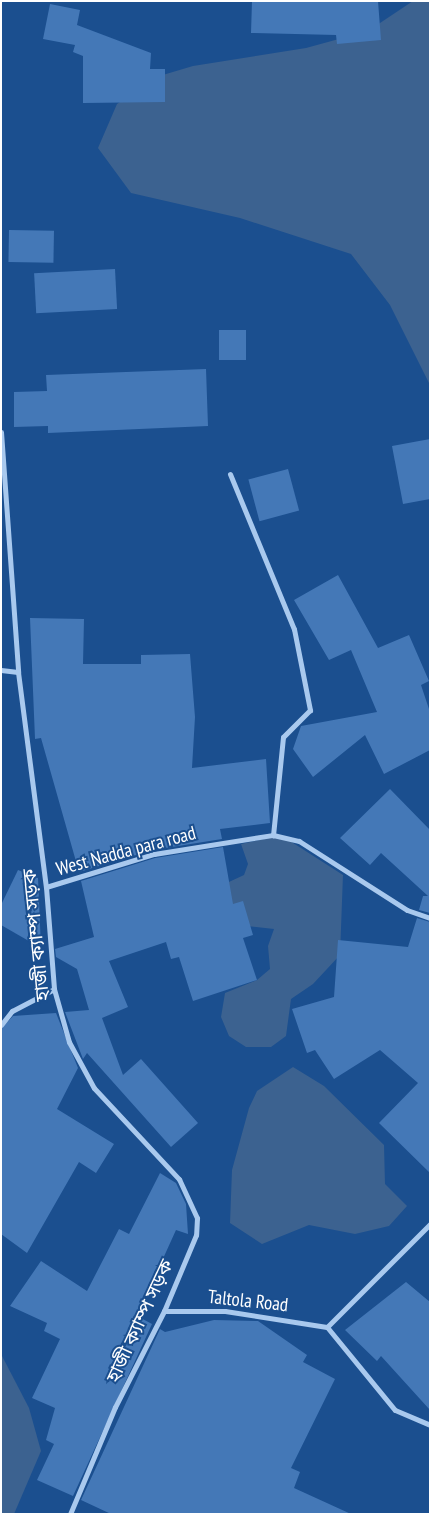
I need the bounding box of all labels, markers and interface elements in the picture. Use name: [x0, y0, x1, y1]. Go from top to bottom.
street label: West Nadda para road: [54, 821, 198, 881]
street label: হাজী ক্যাম্প সড়ক: [18, 868, 54, 1002]
street label: হাজী ক্যাম্প সড়ক: [102, 1256, 178, 1386]
street label: Taltola Road: [207, 1285, 289, 1317]

